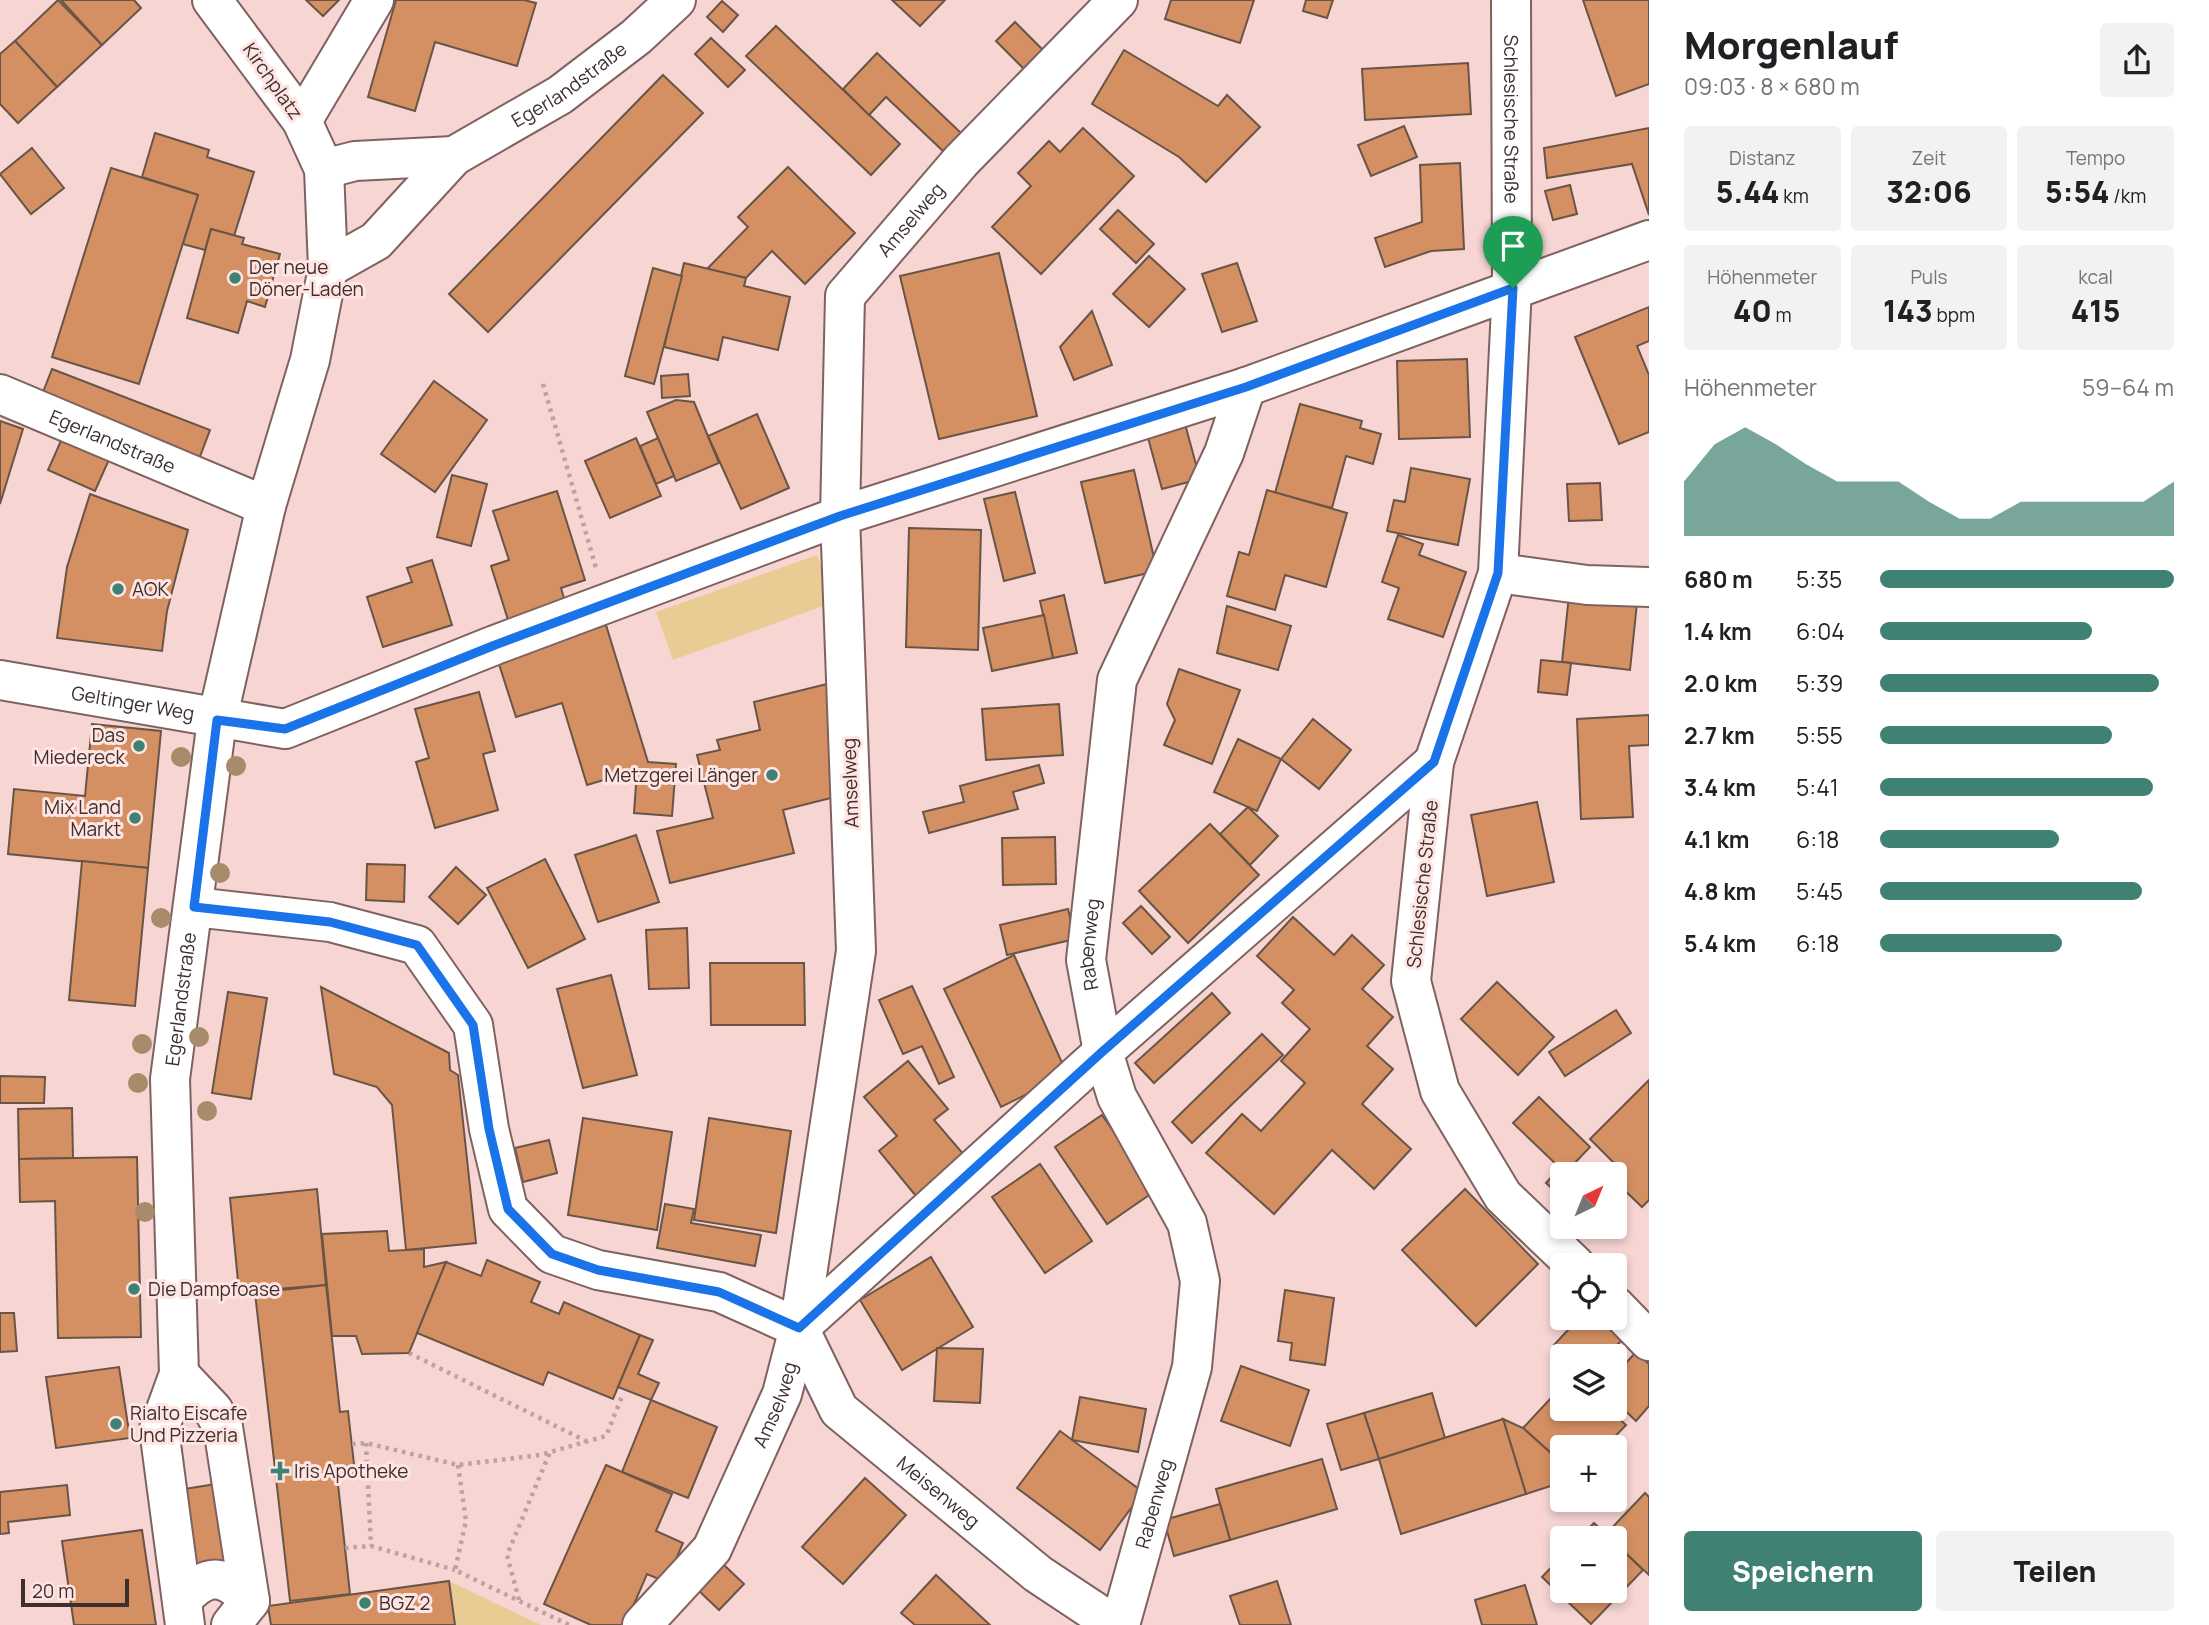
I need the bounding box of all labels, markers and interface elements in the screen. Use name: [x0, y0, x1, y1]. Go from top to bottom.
text: Morgenlauf: [1684, 18, 1898, 70]
button: share: [2100, 23, 2174, 97]
street label: Schlesische Straße: [1498, 34, 1525, 204]
street label: Egerlandstraße: [507, 36, 632, 133]
street label: Kirchplatz: [237, 37, 309, 125]
text: 09:03 · 8 × 680 m: [1684, 70, 1860, 102]
text: Distanz: [1729, 145, 1796, 171]
text: Zeit: [1912, 145, 1946, 171]
text: Tempo: [2066, 145, 2125, 171]
text: 5.44: [1716, 171, 1779, 212]
text: 32:06: [1886, 171, 1972, 212]
text: 5:54: [2045, 171, 2110, 212]
street label: Amselweg: [871, 177, 950, 262]
text: km: [1779, 183, 1809, 209]
text: /km: [2110, 183, 2146, 209]
pin: [1483, 216, 1543, 288]
icon: arrive: [1494, 227, 1532, 265]
place label: Der neue Döner-Laden: [249, 254, 364, 302]
text: Höhenmeter: [1707, 264, 1817, 290]
text: Puls: [1910, 264, 1948, 290]
text: kcal: [2078, 264, 2113, 290]
marker: Der neue Döner-Laden: [227, 270, 243, 286]
text: 40: [1733, 290, 1772, 331]
text: 143: [1883, 290, 1933, 331]
text: 415: [2071, 290, 2121, 331]
text: m: [1772, 302, 1792, 328]
text: bpm: [1933, 302, 1975, 328]
text: Höhenmeter: [1684, 371, 1817, 403]
text: 59–64 m: [2082, 371, 2174, 403]
street label: Egerlandstraße: [45, 403, 180, 479]
text: 680 m: [1684, 563, 1753, 595]
text: 5:35: [1796, 563, 1842, 595]
place label: AOK: [132, 576, 169, 602]
marker: AOK: [110, 581, 126, 597]
text: 1.4 km: [1684, 615, 1752, 647]
text: 6:04: [1796, 615, 1845, 647]
text: 2.0 km: [1684, 667, 1757, 699]
text: 5:39: [1796, 667, 1843, 699]
street label: Geltinger Weg: [70, 680, 197, 726]
text: 2.7 km: [1684, 719, 1755, 751]
text: 5:55: [1796, 719, 1843, 751]
place label: Das Miedereck: [33, 722, 126, 770]
street label: Amselweg: [835, 737, 865, 829]
marker: Das Miedereck: [131, 738, 147, 754]
place label: Metzgerei Länger: [604, 762, 758, 788]
marker: Metzgerei Länger: [764, 767, 780, 783]
text: 3.4 km: [1684, 771, 1756, 803]
text: 5:41: [1796, 771, 1839, 803]
place label: Mix Land Markt: [44, 794, 121, 842]
street label: Schlesische Straße: [1400, 799, 1444, 969]
marker: Mix Land Markt: [127, 810, 143, 826]
text: 4.1 km: [1684, 823, 1749, 855]
text: 6:18: [1796, 823, 1839, 855]
text: 4.8 km: [1684, 875, 1756, 907]
text: 5:45: [1796, 875, 1843, 907]
street label: Rabenweg: [1073, 897, 1106, 993]
text: 5.4 km: [1684, 927, 1756, 959]
text: 6:18: [1796, 927, 1839, 959]
street label: Egerlandstraße: [159, 931, 202, 1068]
north arrow: [1550, 1162, 1628, 1239]
map controls: [1550, 1162, 1627, 1603]
button: locate: [1550, 1253, 1627, 1330]
place label: Die Dampfoase: [148, 1276, 280, 1302]
marker: Die Dampfoase: [126, 1281, 142, 1297]
button: layers: [1550, 1344, 1627, 1421]
street label: Amselweg: [746, 1359, 803, 1452]
place label: Rialto Eiscafe Und Pizzeria: [130, 1400, 247, 1448]
marker: Rialto Eiscafe Und Pizzeria: [108, 1416, 124, 1432]
button: +: [1550, 1435, 1627, 1512]
street label: Meisenweg: [891, 1450, 985, 1534]
street label: Rabenweg: [1129, 1456, 1179, 1552]
place label: Iris Apotheke: [294, 1458, 408, 1484]
marker: Iris Apotheke: [272, 1463, 288, 1479]
button: −: [1550, 1526, 1627, 1603]
button: Speichern: [1684, 1531, 1922, 1611]
button: Teilen: [1936, 1531, 2174, 1611]
scale bar: [21, 1576, 130, 1608]
text: 20 m: [32, 1578, 74, 1604]
place label: BGZ 2: [379, 1590, 430, 1616]
marker: BGZ 2: [357, 1595, 373, 1611]

